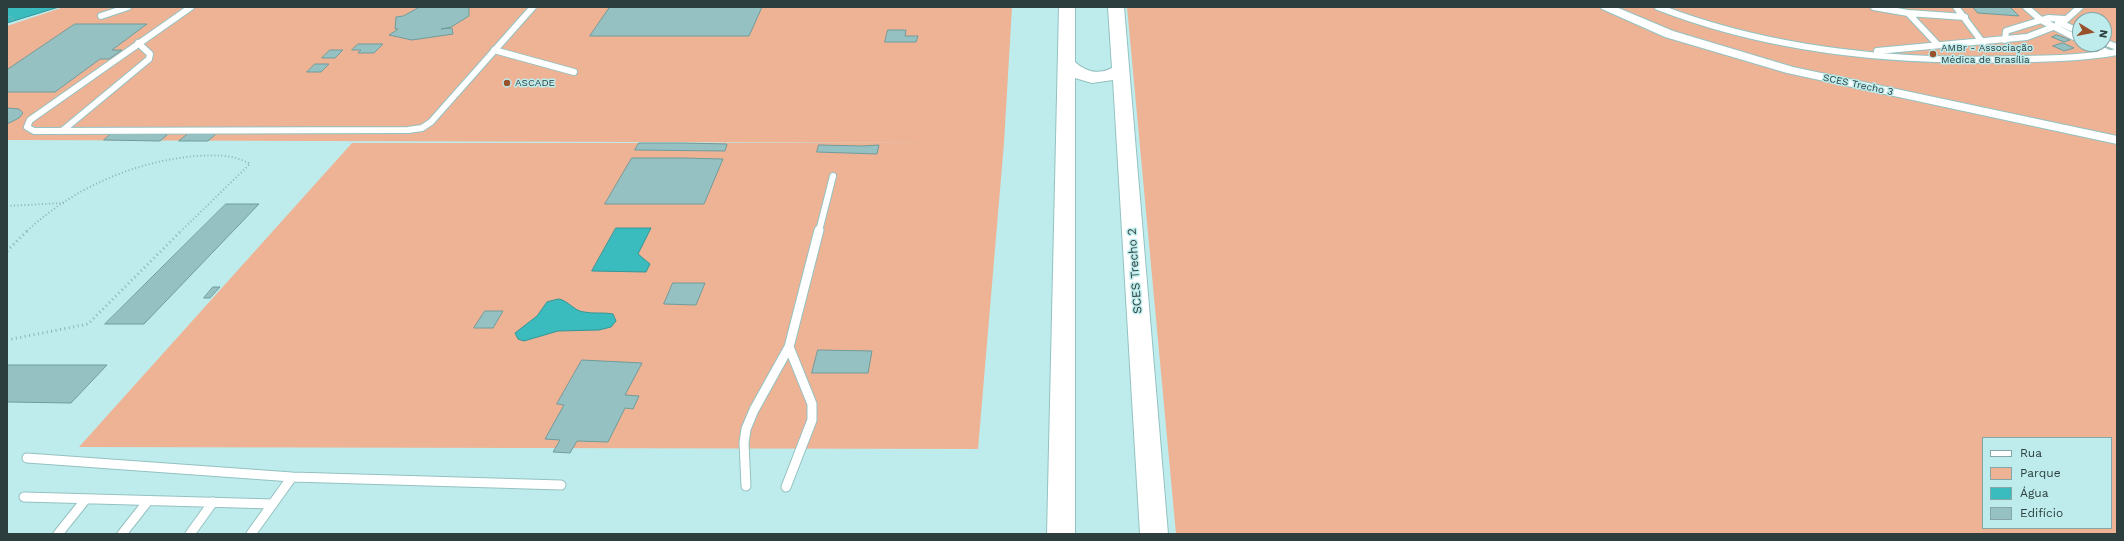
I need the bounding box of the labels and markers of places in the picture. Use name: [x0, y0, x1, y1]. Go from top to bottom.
place label: AMBr - Associação Médica de Brasília: [1941, 42, 2033, 66]
marker: AMBr - Associação Médica de Brasília: [1928, 49, 1938, 59]
place label: ASCADE: [515, 77, 555, 89]
marker: ASCADE: [502, 78, 512, 88]

